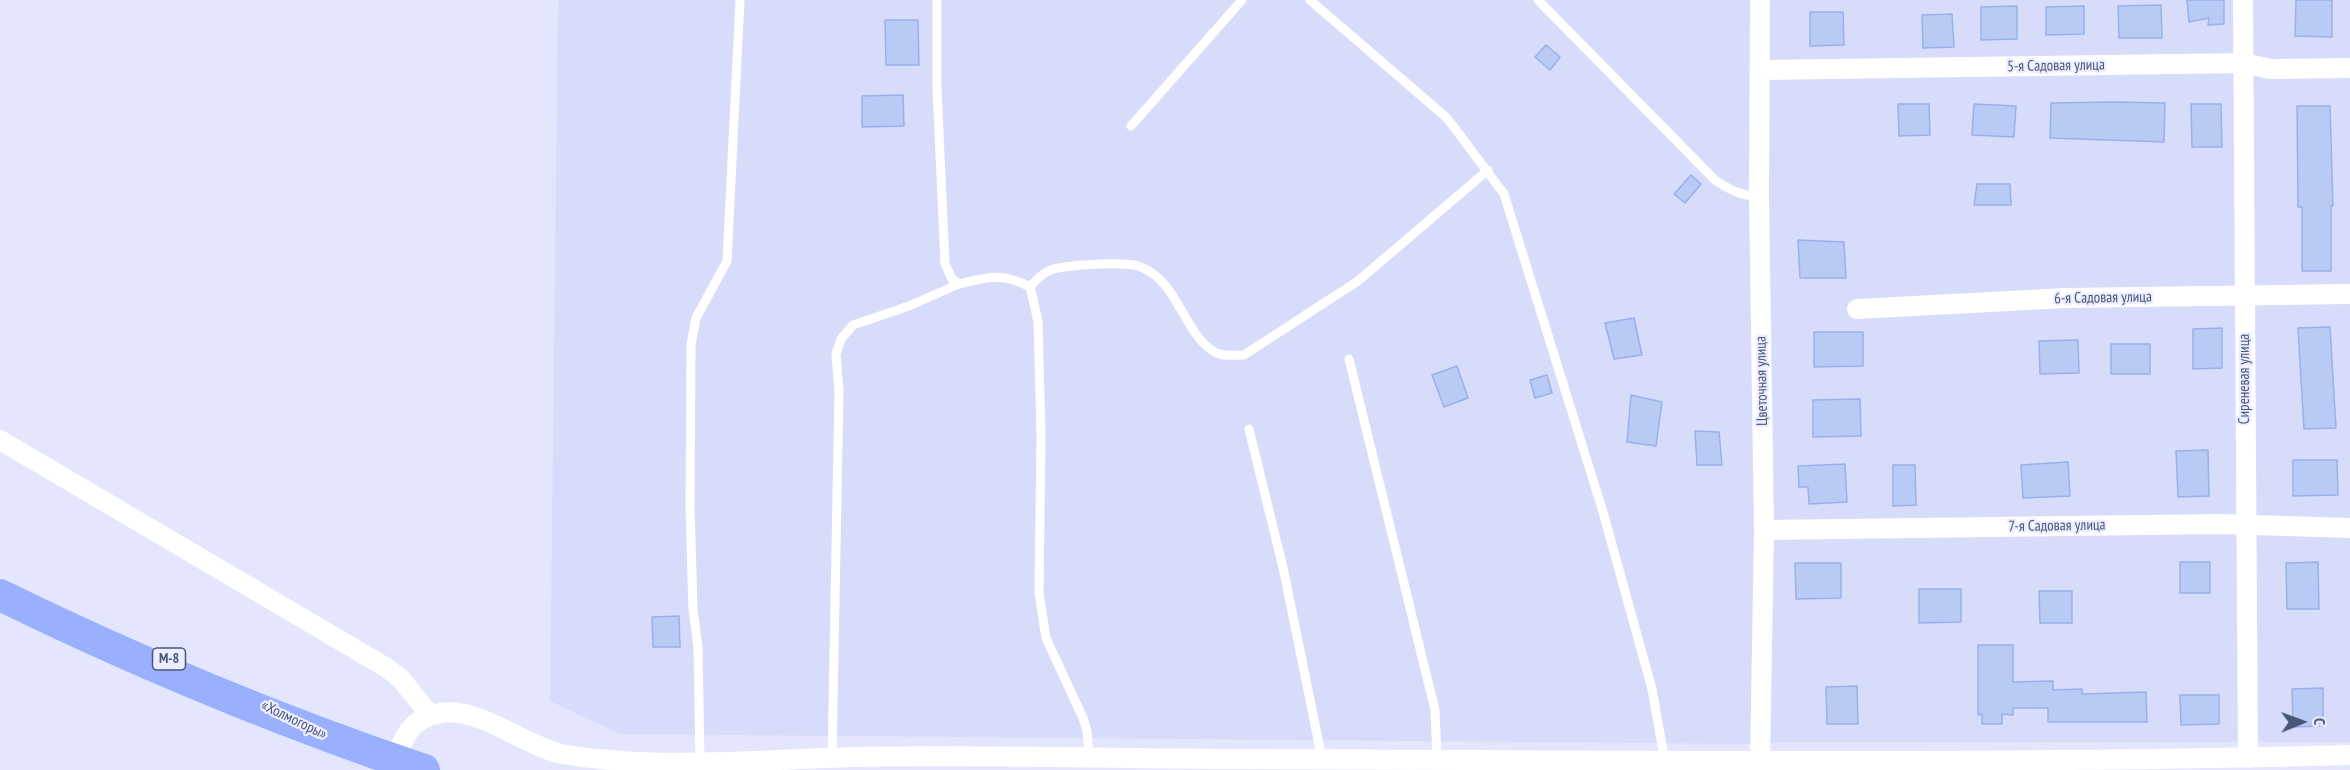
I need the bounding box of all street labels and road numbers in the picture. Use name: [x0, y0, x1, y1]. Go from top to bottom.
street label: 5-я Садовая улица: [2007, 56, 2105, 76]
street label: 6-я Садовая улица: [2054, 288, 2152, 308]
street label: Сиреневая улица: [2236, 334, 2254, 424]
street label: Цветочная улица: [1752, 336, 1772, 426]
street label: 7-я Садовая улица: [2008, 516, 2106, 536]
road number: М-8: [152, 648, 186, 670]
street label: «Холмогоры»: [258, 696, 330, 744]

